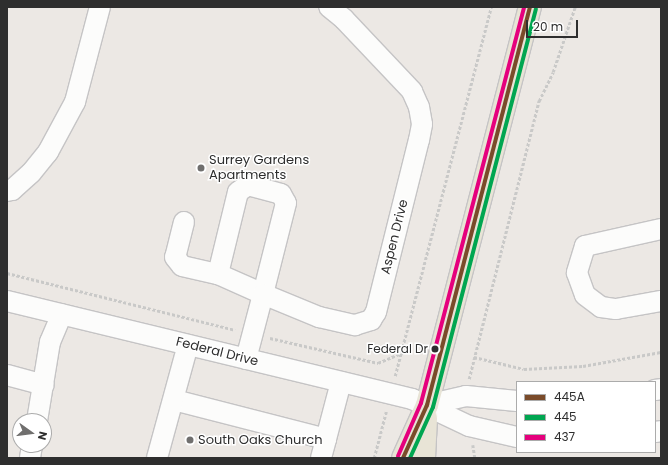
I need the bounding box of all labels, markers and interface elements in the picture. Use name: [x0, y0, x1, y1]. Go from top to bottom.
scale bar: [528, 12, 580, 38]
text: 20 m: [533, 18, 563, 35]
place label: Surrey Gardens Apartments: [209, 153, 309, 184]
marker: Surrey Gardens Apartments: [196, 163, 206, 173]
street label: Aspen Drive: [378, 198, 412, 276]
street label: Federal Drive: [174, 334, 260, 370]
place label: Federal Dr: [367, 342, 428, 356]
marker: Federal Dr: [430, 344, 440, 354]
legend: [516, 381, 656, 453]
text: 445A: [554, 388, 585, 405]
text: 445: [554, 408, 577, 425]
north arrow: [12, 413, 52, 453]
text: 437: [554, 428, 575, 445]
text: N: [34, 430, 51, 442]
place label: South Oaks Church: [198, 432, 322, 448]
marker: South Oaks Church: [185, 435, 195, 445]

